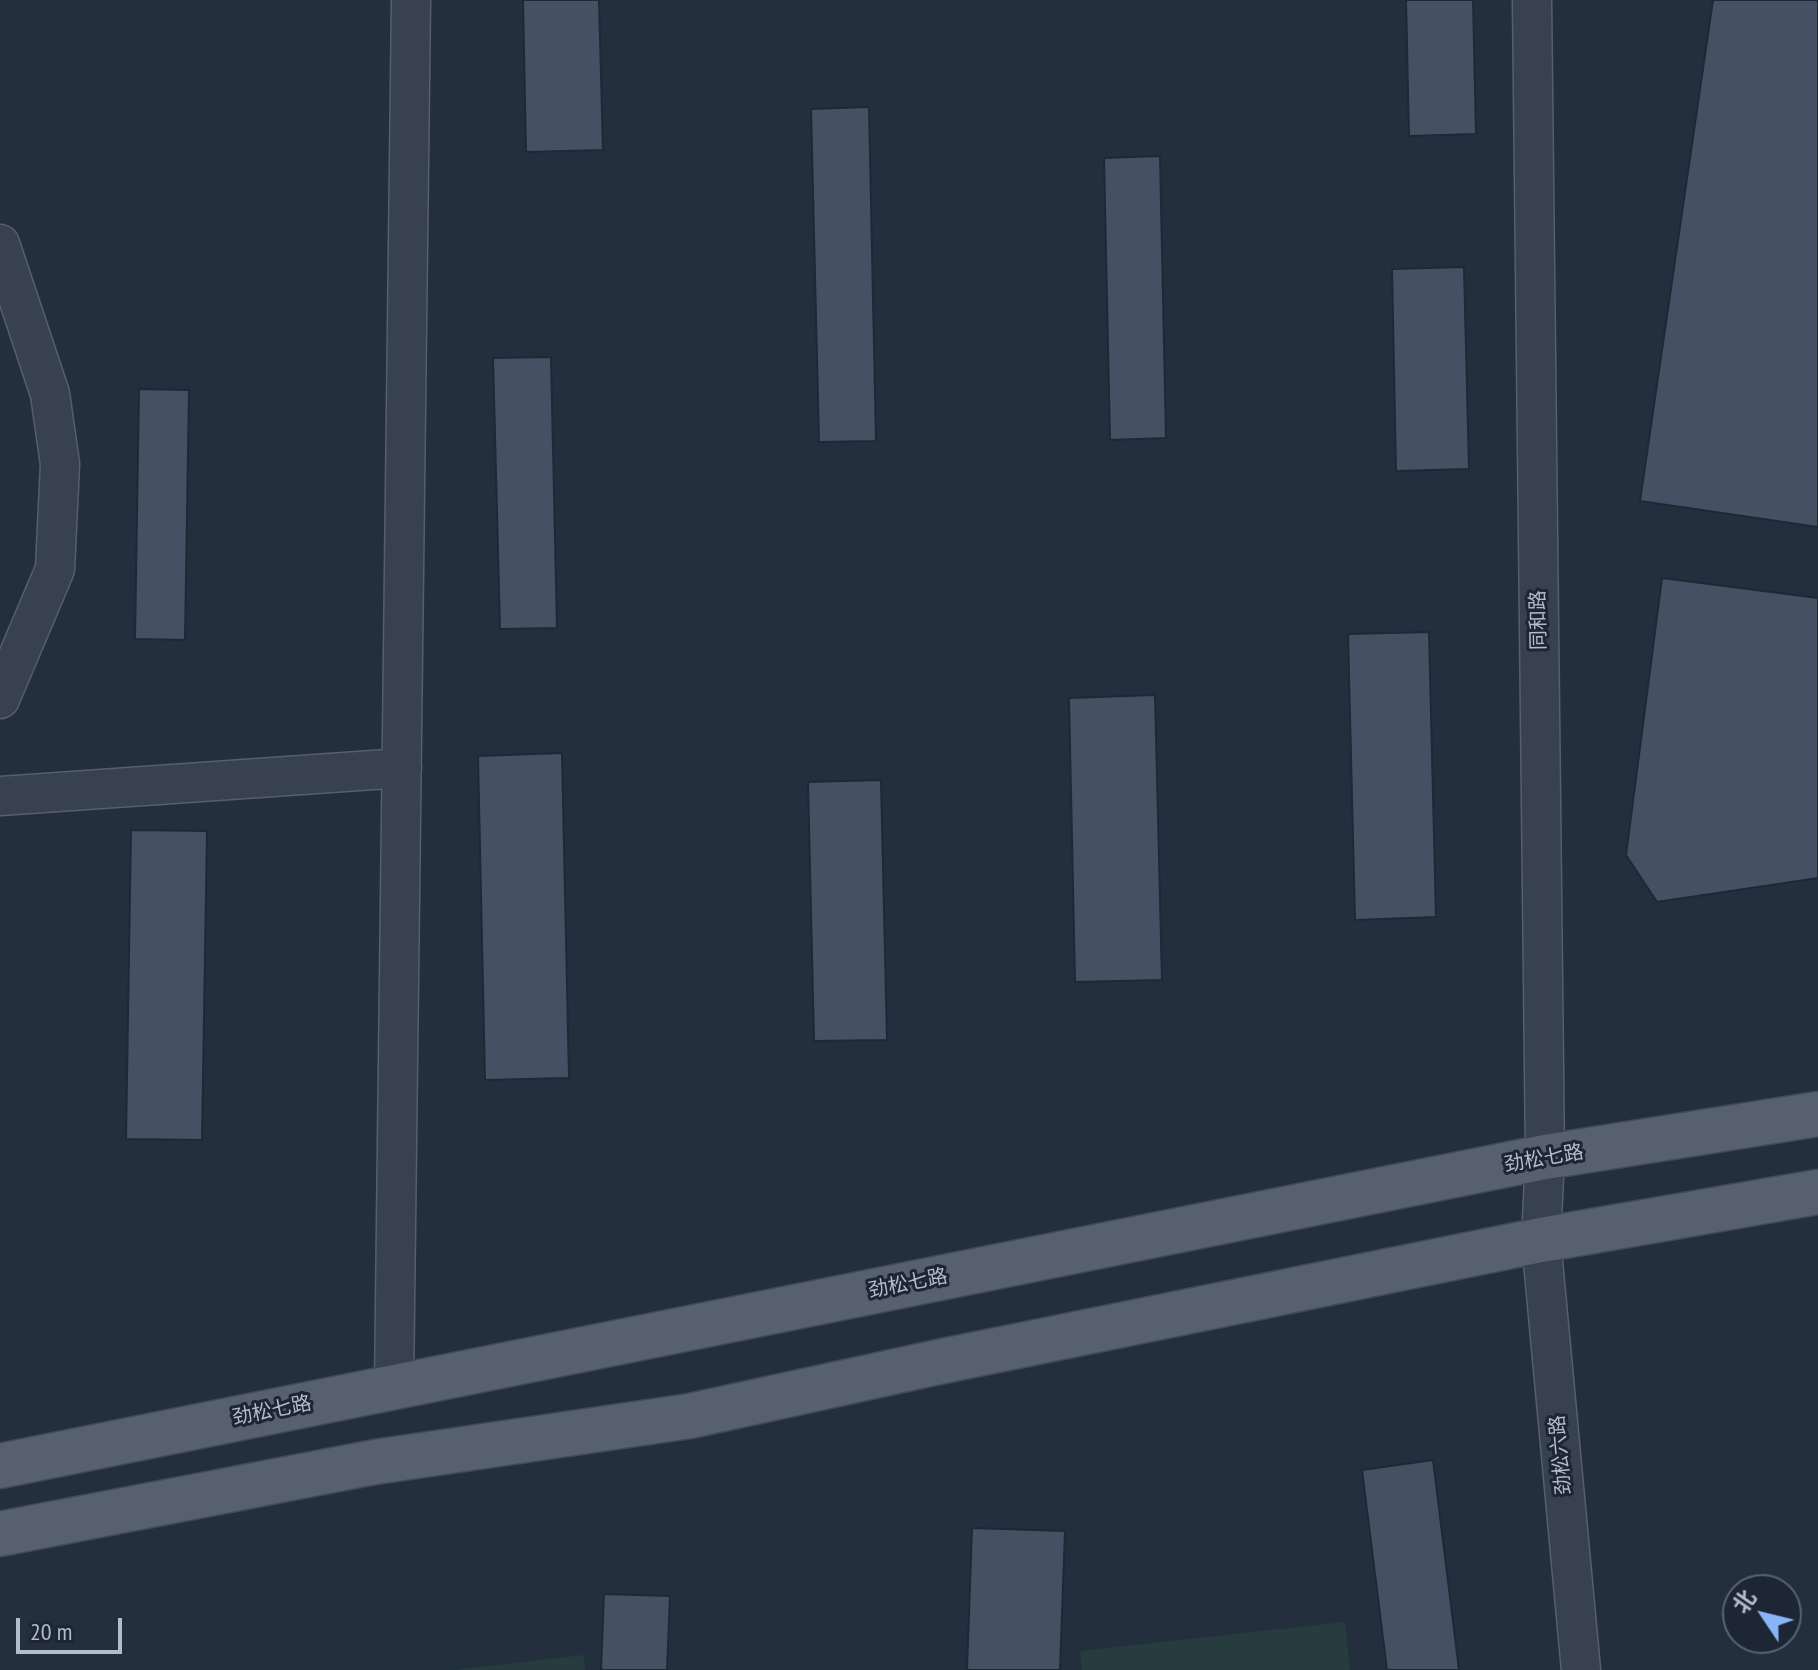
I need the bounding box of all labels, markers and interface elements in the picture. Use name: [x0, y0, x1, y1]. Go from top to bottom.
street label: 同和路: [1526, 590, 1552, 650]
street label: 劲松七路: [1503, 1140, 1585, 1178]
street label: 劲松七路: [866, 1265, 950, 1303]
street label: 劲松七路: [230, 1392, 314, 1430]
street label: 劲松六路: [1546, 1414, 1576, 1496]
north arrow: [1722, 1574, 1802, 1654]
text: 北: [1726, 1584, 1762, 1618]
scale bar: [20, 1602, 126, 1652]
text: 20 m: [30, 1616, 72, 1647]

